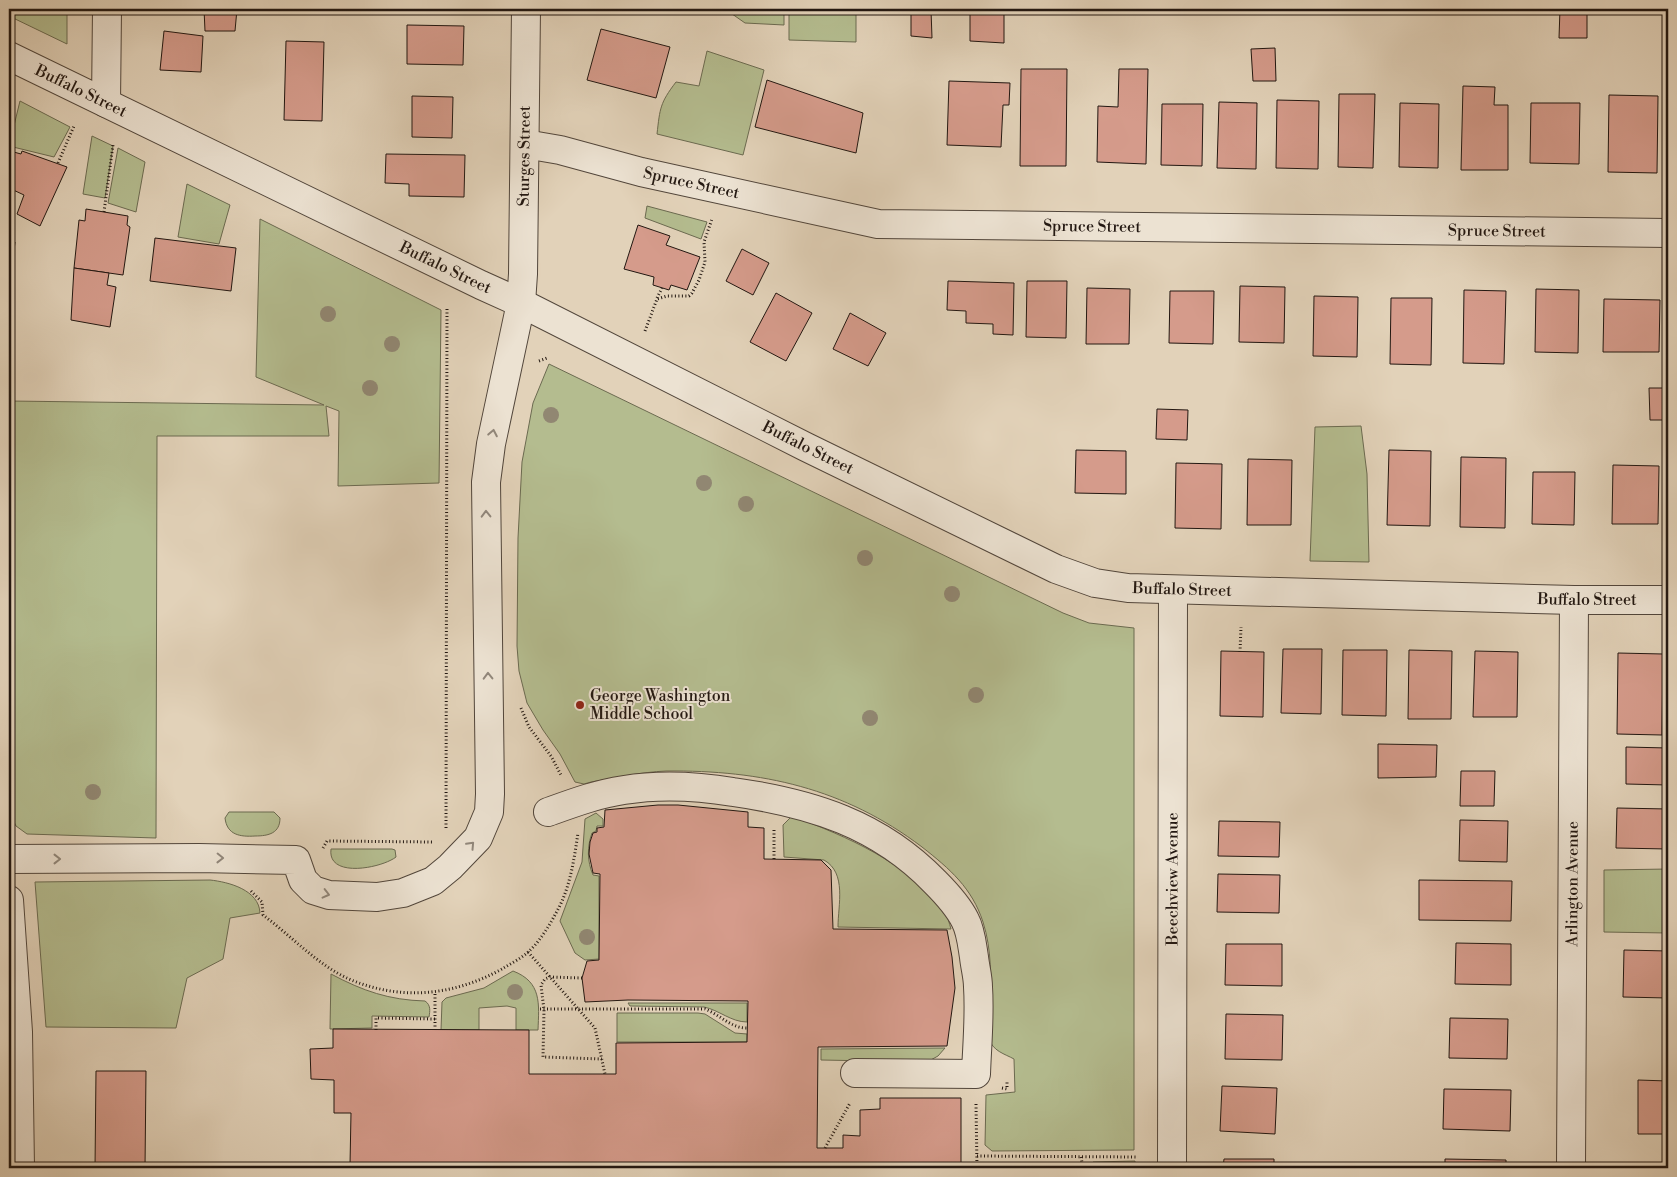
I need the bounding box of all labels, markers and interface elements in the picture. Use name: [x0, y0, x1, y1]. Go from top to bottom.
street label: Buffalo Street: [31, 60, 130, 122]
street label: Sturges Street: [514, 105, 535, 206]
street label: Spruce Street: [641, 163, 742, 203]
street label: Spruce Street: [1043, 216, 1141, 237]
street label: Spruce Street: [1448, 220, 1546, 242]
street label: Buffalo Street: [395, 237, 495, 298]
street label: Buffalo Street: [758, 416, 857, 479]
one-way arrow: [487, 429, 498, 438]
one-way arrow: [481, 510, 492, 518]
street label: Buffalo Street: [1131, 578, 1232, 601]
street label: Buffalo Street: [1536, 589, 1637, 610]
one-way arrow: [483, 672, 493, 680]
place label: George Washington Middle School: [590, 686, 731, 724]
marker: George Washington Middle School: [574, 699, 586, 711]
street label: Beechview Avenue: [1162, 812, 1183, 947]
street label: Arlington Avenue: [1562, 821, 1583, 948]
one-way arrow: [465, 842, 474, 851]
one-way arrow: [216, 853, 224, 864]
one-way arrow: [54, 854, 62, 864]
one-way arrow: [321, 888, 329, 898]

